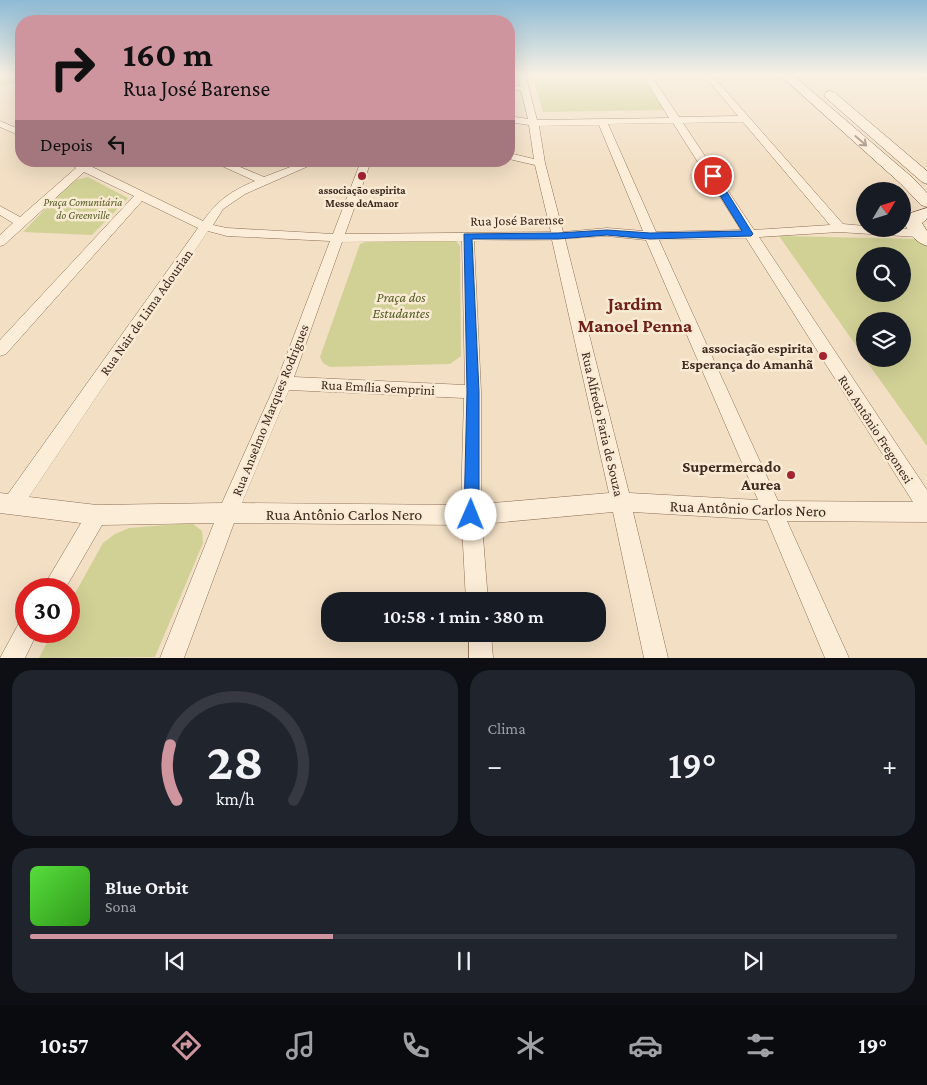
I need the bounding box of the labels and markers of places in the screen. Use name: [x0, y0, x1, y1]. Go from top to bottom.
pin: [692, 155, 734, 197]
marker: associação espirita Messe deAmaor: [356, 170, 368, 182]
place label: associação espirita Messe deAmaor: [318, 184, 406, 209]
place label: associação espirita Esperança do Amanhã: [682, 340, 813, 372]
marker: associação espirita Esperança do Amanhã: [817, 350, 829, 362]
place label: Supermercado Aurea: [682, 458, 781, 493]
marker: Supermercado Aurea: [785, 469, 797, 481]

